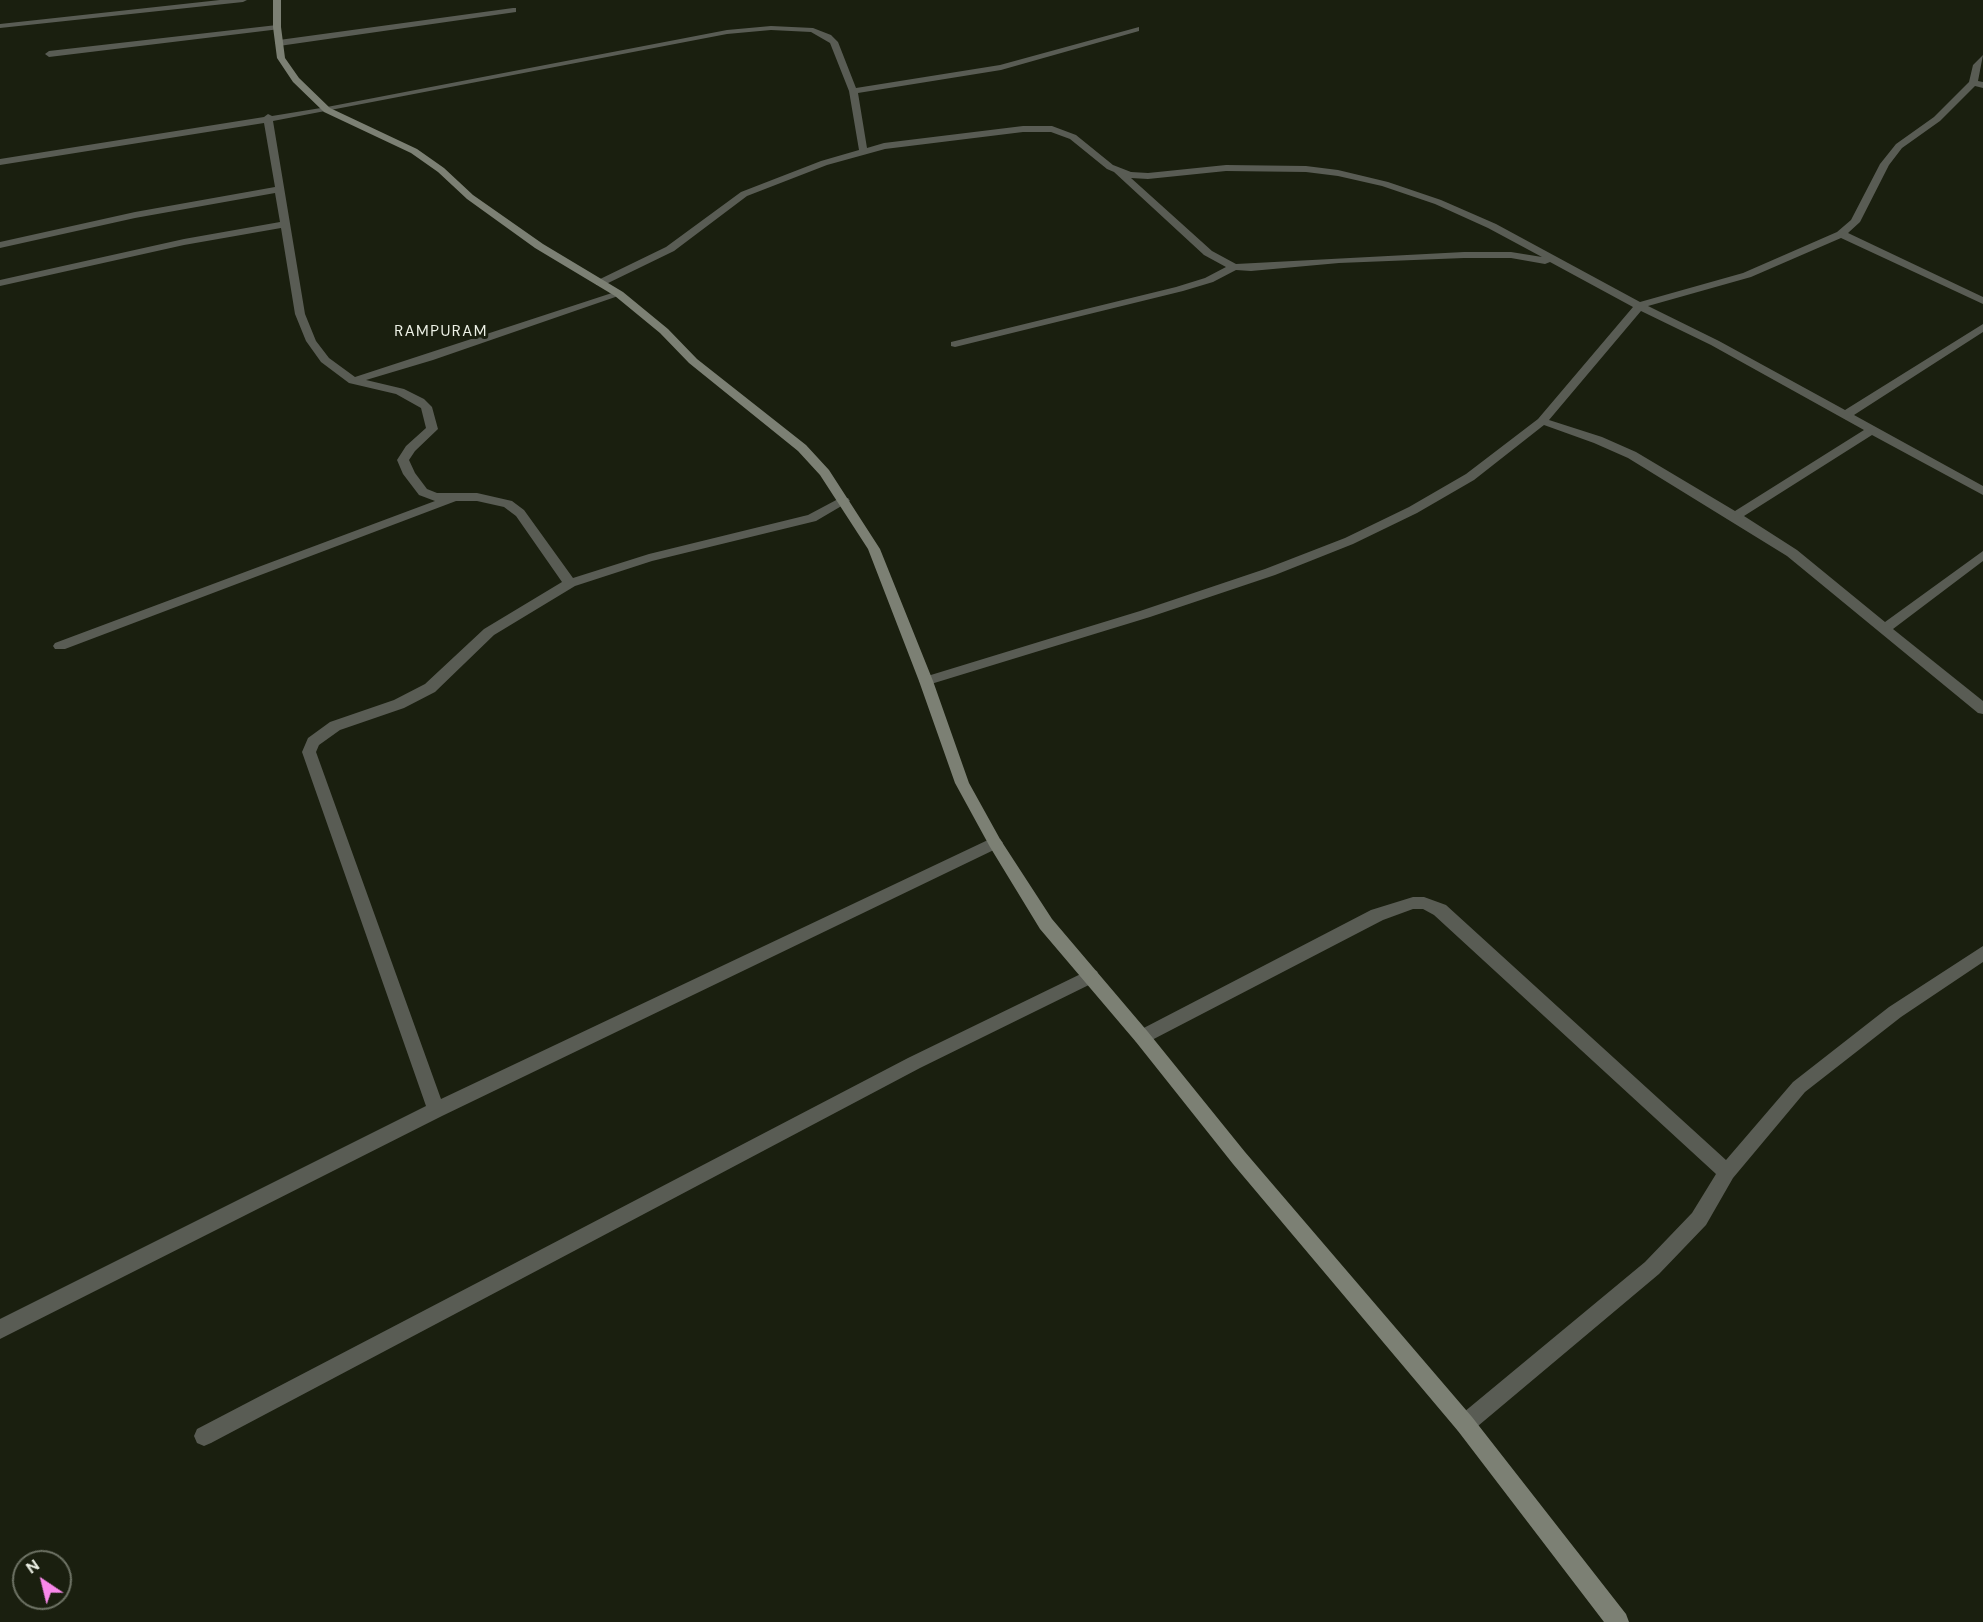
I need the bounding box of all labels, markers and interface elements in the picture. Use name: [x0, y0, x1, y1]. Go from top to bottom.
district label: RAMPURAM: [394, 323, 488, 341]
north arrow: [12, 1550, 72, 1610]
text: N: [22, 1555, 43, 1578]

